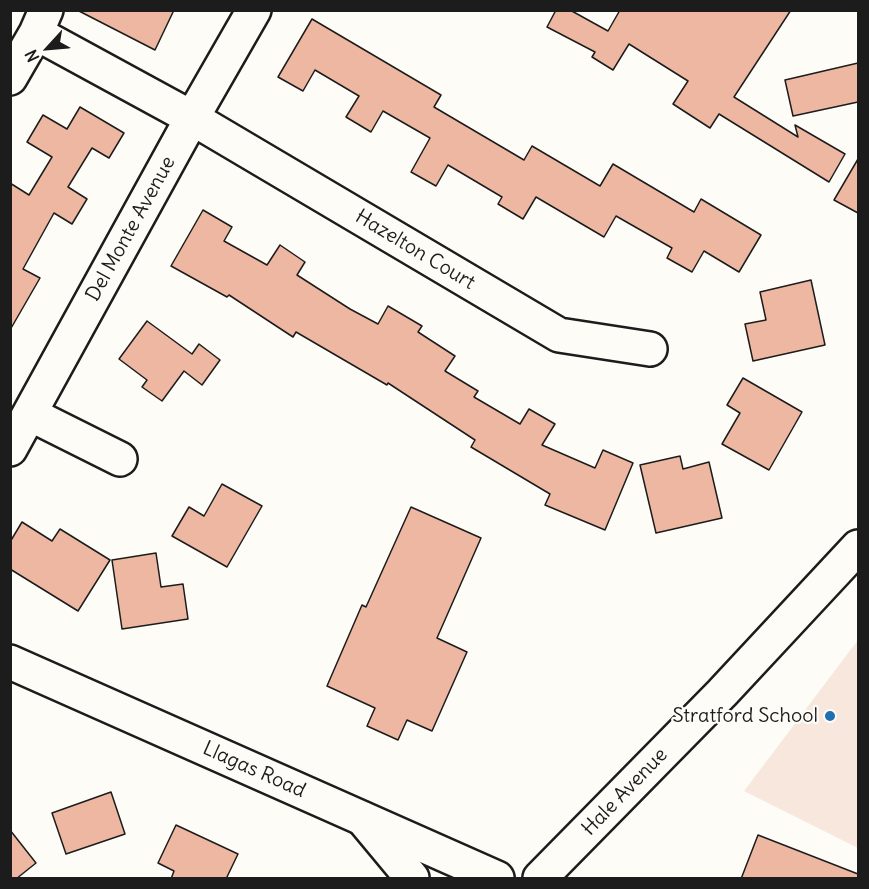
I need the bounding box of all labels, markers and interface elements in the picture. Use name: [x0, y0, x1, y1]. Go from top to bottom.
north arrow: [18, 18, 78, 78]
text: N: [20, 47, 43, 65]
street label: Del Monte Avenue: [81, 152, 181, 306]
street label: Hazelton Court: [351, 205, 479, 295]
place label: Stratford School: [673, 704, 818, 728]
marker: Stratford School: [823, 709, 837, 723]
street label: Llagas Road: [199, 737, 309, 803]
street label: Hale Avenue: [577, 743, 673, 841]

